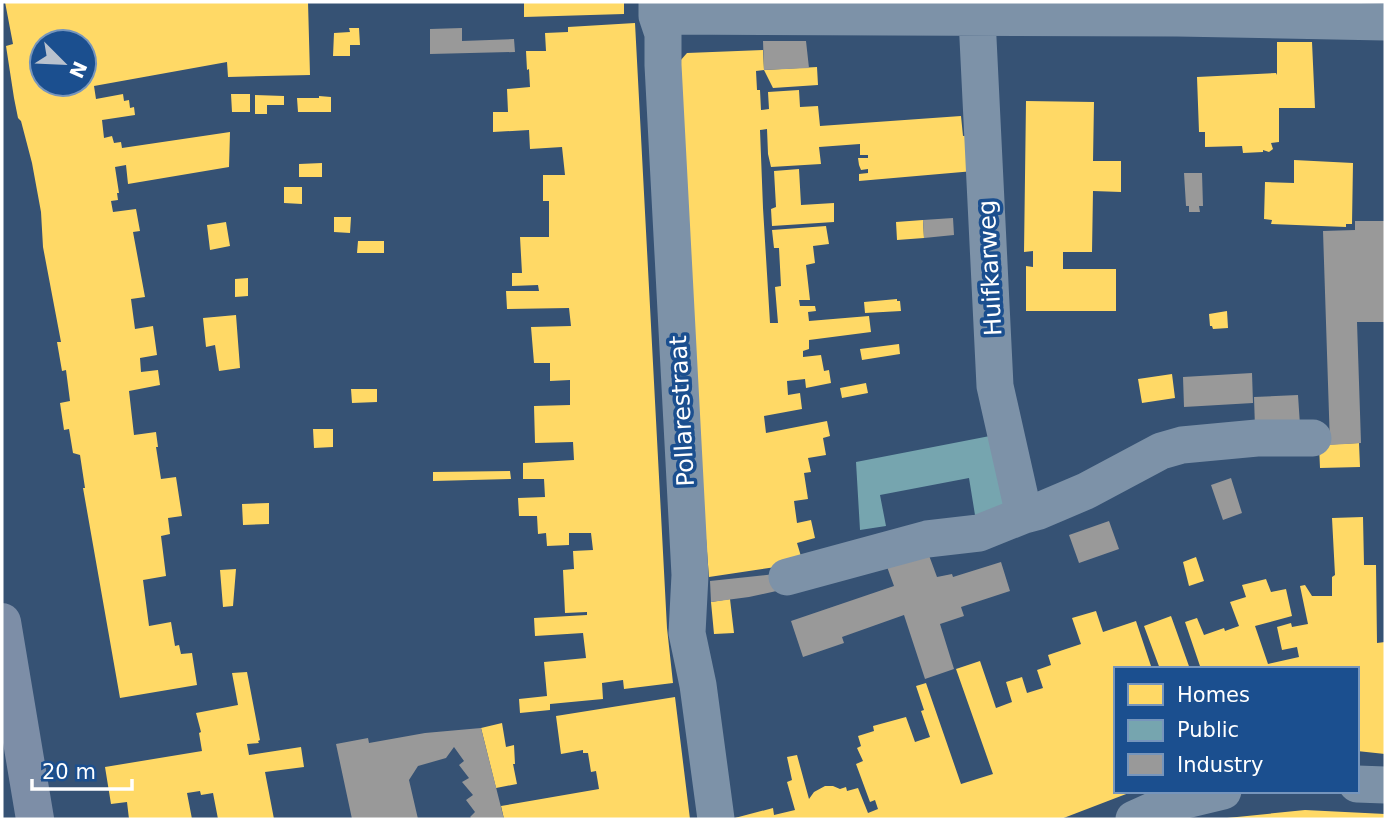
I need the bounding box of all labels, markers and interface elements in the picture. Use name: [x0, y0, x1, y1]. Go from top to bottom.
north arrow: [28, 28, 98, 98]
text: N: [65, 58, 92, 82]
street label: Huifkarweg: [972, 199, 1008, 337]
street label: Pollarestraat: [664, 335, 700, 487]
legend: [1114, 667, 1359, 793]
text: Homes: [1177, 683, 1250, 707]
text: Public: [1177, 718, 1239, 742]
scale bar: [32, 748, 131, 792]
text: Industry: [1177, 753, 1263, 777]
text: 20 m: [42, 760, 96, 784]

